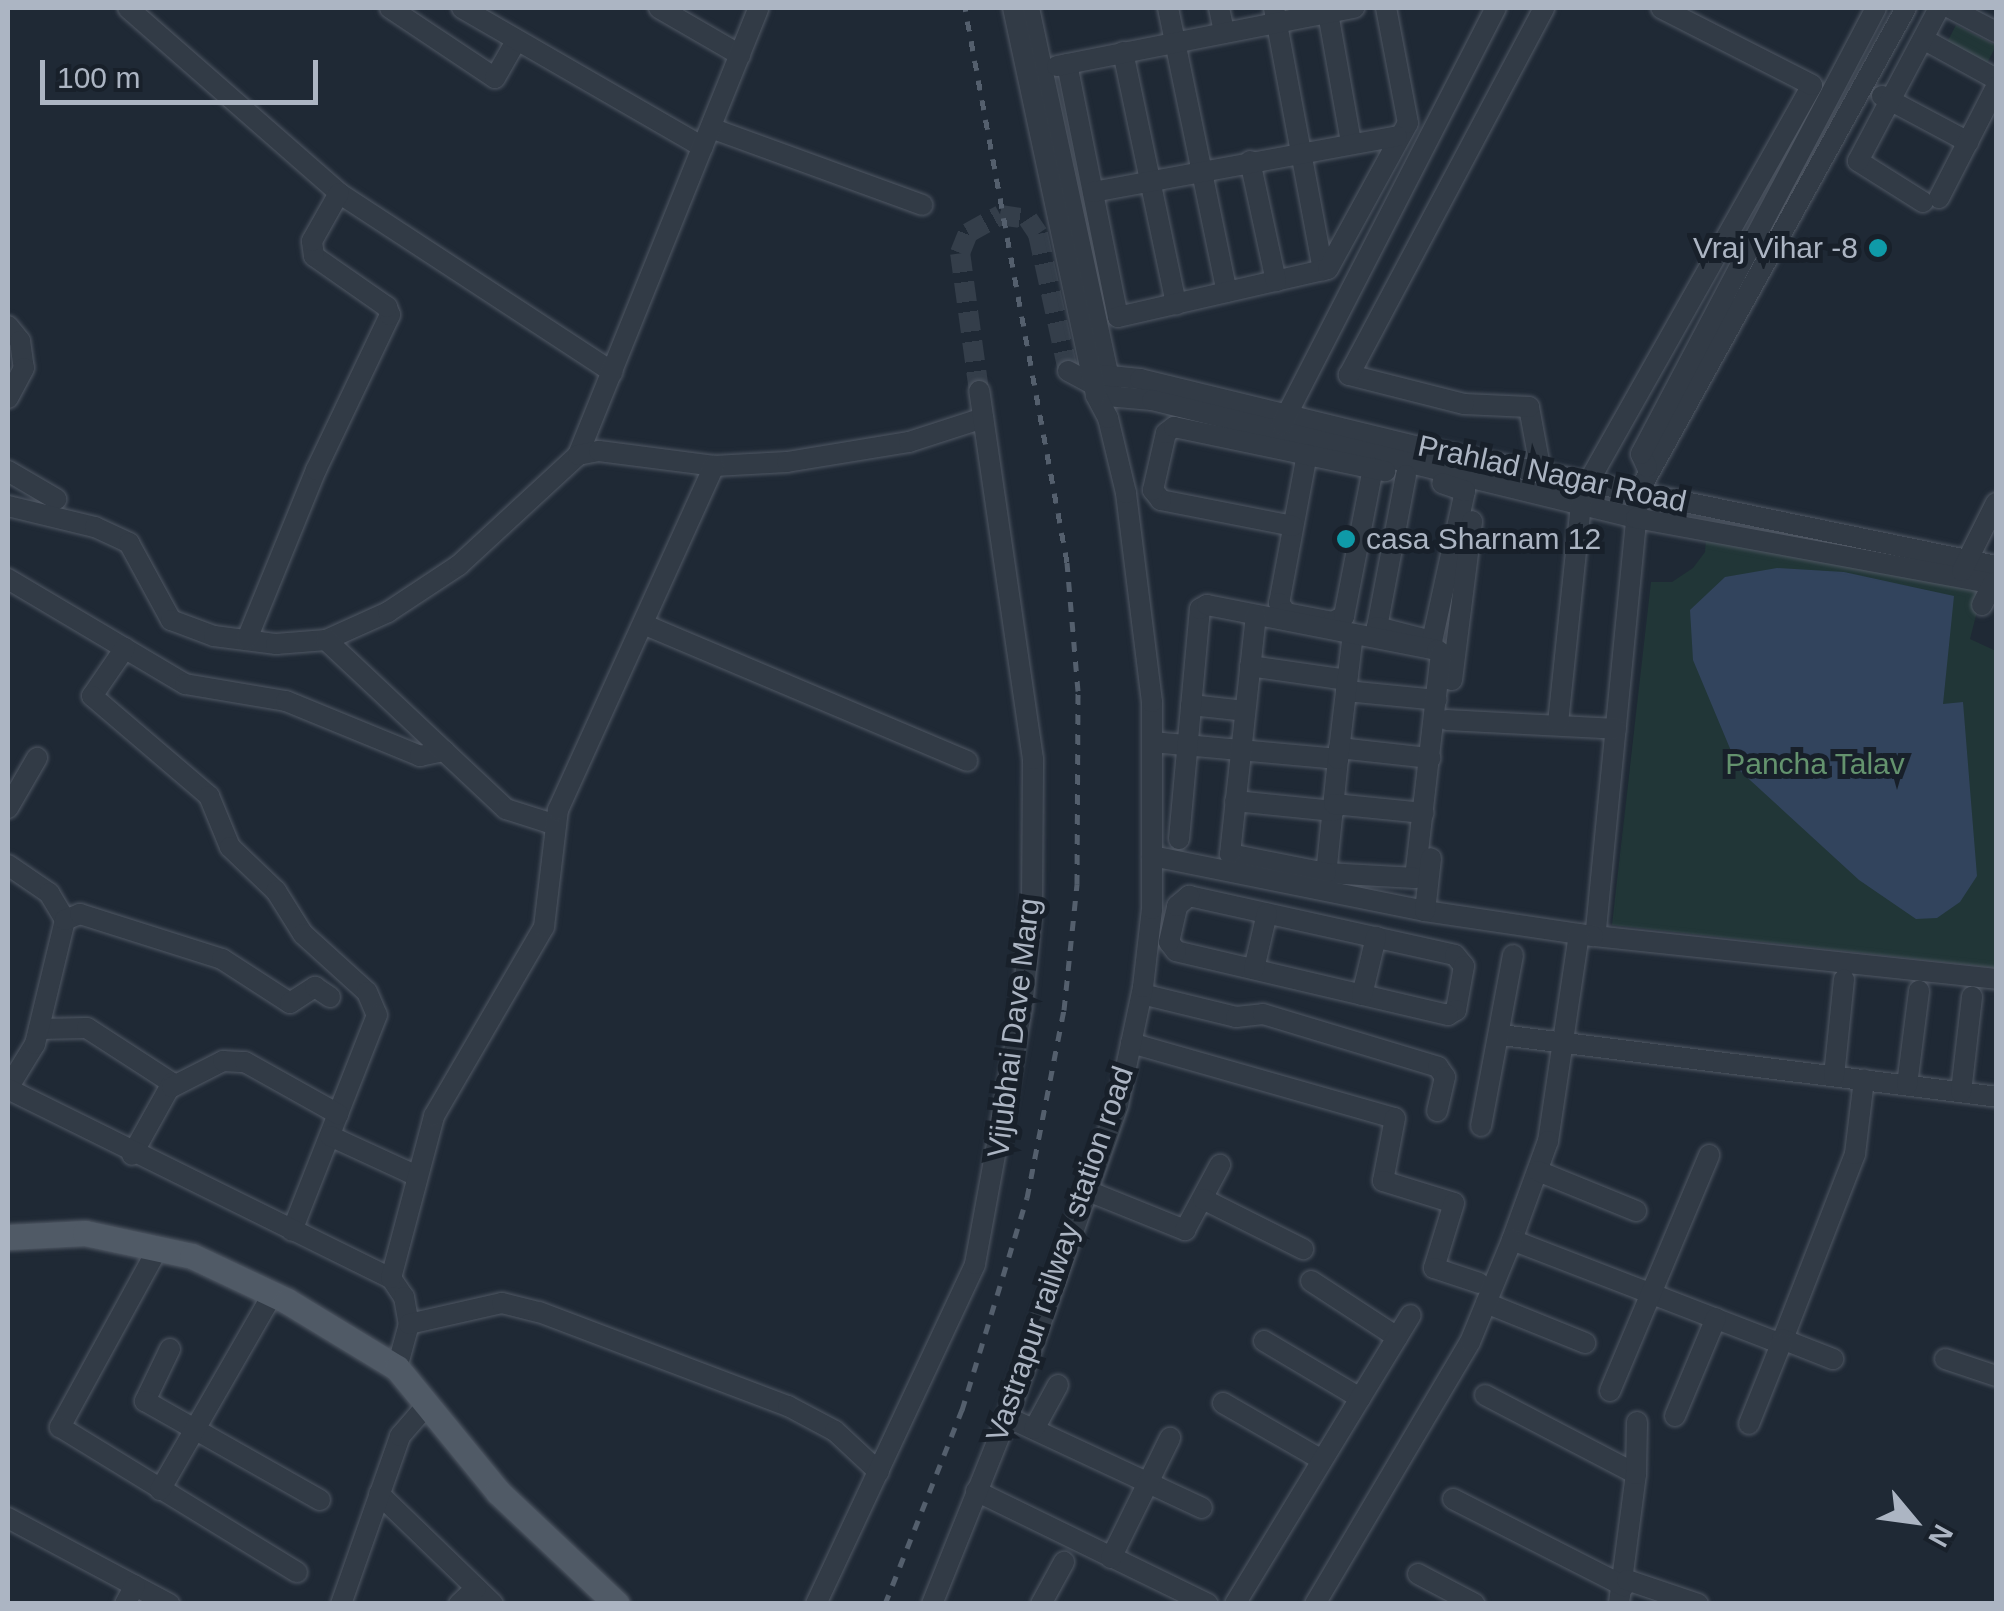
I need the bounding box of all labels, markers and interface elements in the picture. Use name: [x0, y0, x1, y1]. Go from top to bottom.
scale bar: [45, 40, 322, 102]
text: 100 m: [57, 61, 140, 94]
place label: Vraj Vihar -8: [1693, 230, 1858, 266]
marker: Vraj Vihar -8: [1867, 237, 1889, 259]
street label: Prahlad Nagar Road: [1414, 428, 1690, 520]
place label: casa Sharnam 12: [1366, 521, 1601, 557]
marker: casa Sharnam 12: [1335, 528, 1357, 550]
park label: Pancha Talav: [1725, 746, 1905, 782]
street label: Vijubhai Dave Marg: [980, 896, 1048, 1160]
street label: Vastrapur railway station road: [979, 1062, 1141, 1446]
north arrow: [1864, 1471, 1964, 1571]
text: N: [1922, 1519, 1959, 1552]

